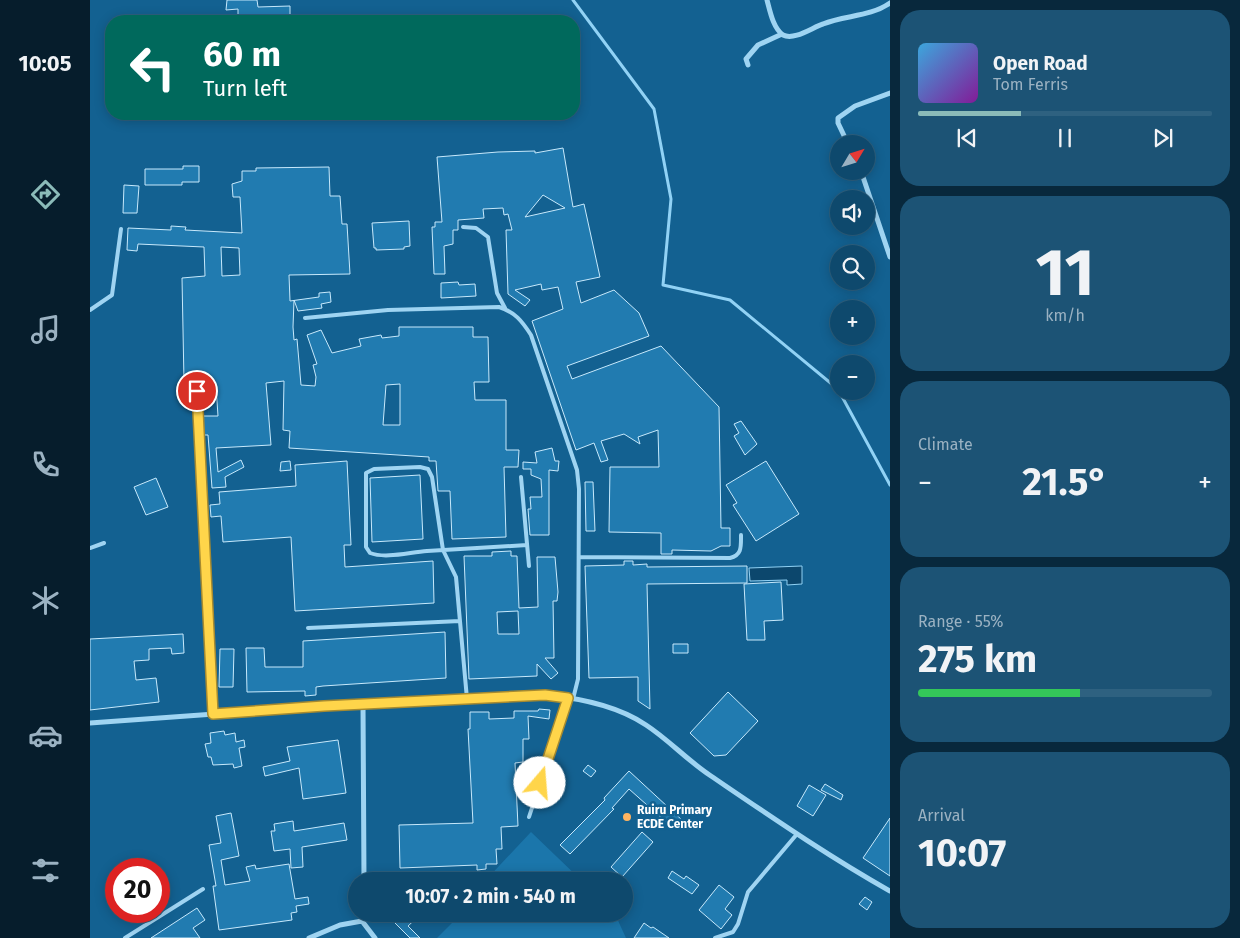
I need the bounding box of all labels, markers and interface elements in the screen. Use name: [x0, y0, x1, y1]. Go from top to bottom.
text: 60 m: [203, 33, 281, 75]
icon: left: [120, 35, 185, 100]
text: 10:05: [18, 50, 72, 77]
text: Open Road: [993, 52, 1088, 75]
text: Turn left: [203, 75, 287, 102]
text: Tom Ferris: [993, 75, 1068, 94]
icon: previous: [953, 124, 981, 152]
icon: pause: [1051, 124, 1079, 152]
icon: next: [1149, 124, 1177, 152]
north arrow: [830, 135, 875, 180]
map controls: [830, 135, 875, 400]
icon: directions: [28, 177, 63, 212]
button: sound: [830, 190, 875, 235]
text: 11: [1035, 234, 1095, 312]
button: search: [830, 245, 875, 290]
button: +: [830, 300, 875, 345]
text: km/h: [1045, 306, 1085, 325]
icon: music: [28, 312, 63, 347]
button: −: [830, 355, 875, 400]
pin: [176, 370, 218, 412]
icon: arrive: [183, 377, 211, 405]
text: Climate: [918, 435, 973, 454]
icon: phone: [28, 447, 63, 482]
text: 21.5°: [1022, 459, 1108, 505]
text: −: [918, 466, 932, 499]
text: +: [1198, 466, 1212, 499]
icon: climate: [28, 583, 63, 618]
text: Range · 55%: [918, 612, 1004, 631]
text: 275 km: [918, 636, 1037, 682]
icon: car: [28, 718, 63, 753]
position arrow: [513, 756, 565, 808]
place label: Ruiru Primary ECDE Center: [637, 803, 713, 831]
text: Arrival: [918, 806, 965, 825]
marker: Ruiru Primary ECDE Center: [621, 811, 633, 823]
text: 10:07: [918, 830, 1006, 876]
icon: filters: [28, 853, 63, 888]
speed limit sign: 20: [105, 858, 170, 923]
text: 10:07 · 2 min · 540 m: [405, 885, 576, 908]

